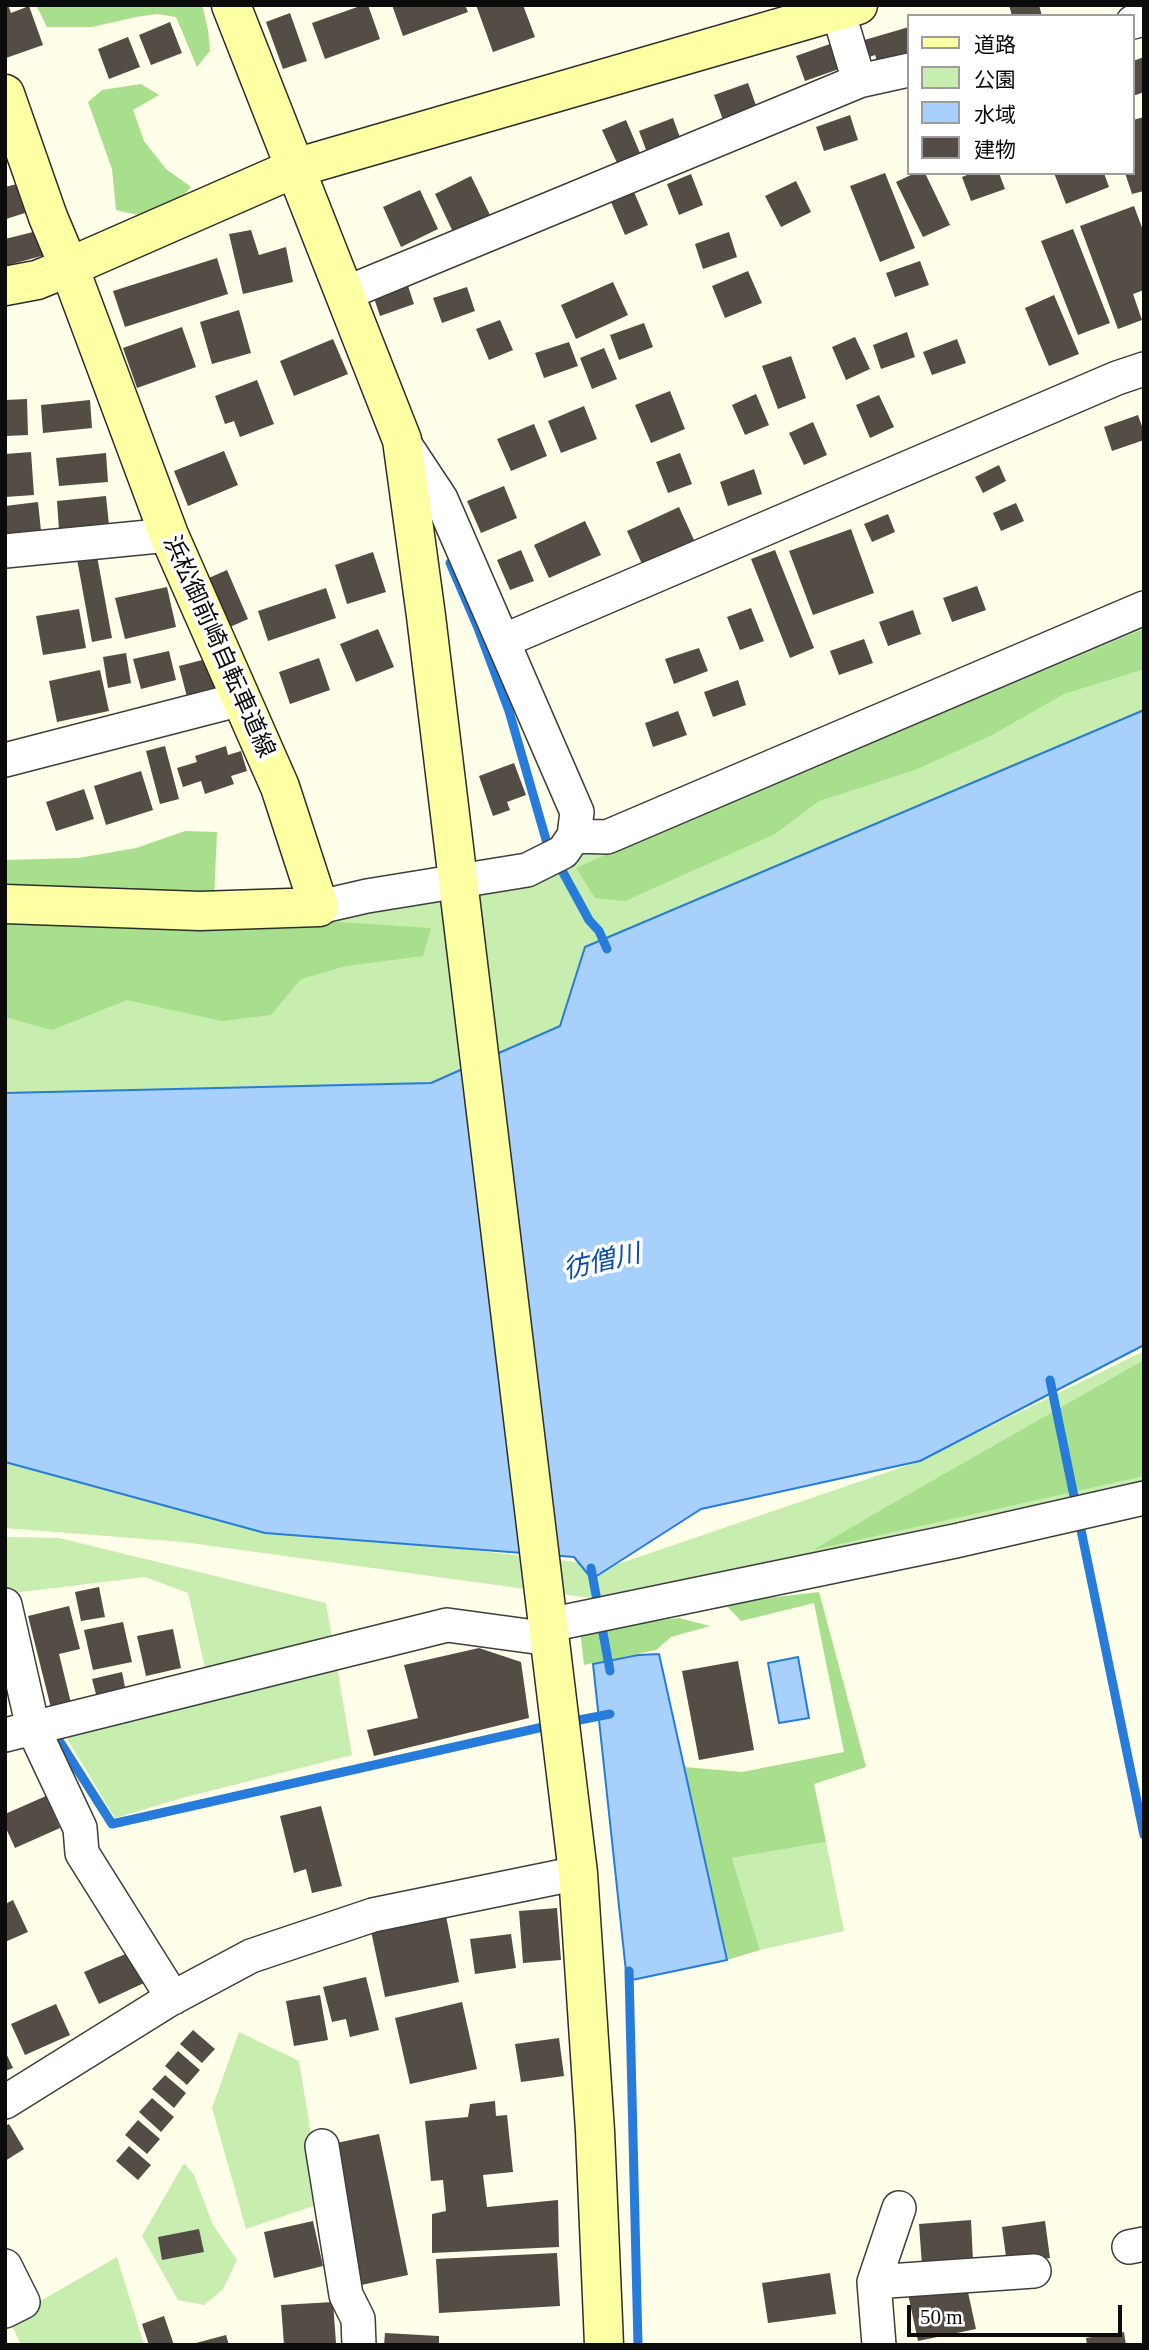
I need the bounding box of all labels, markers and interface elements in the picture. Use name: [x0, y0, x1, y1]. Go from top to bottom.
legend: [908, 14, 1135, 175]
text: 道路: [974, 33, 1016, 57]
text: 公園: [974, 68, 1016, 92]
text: 水域: [974, 103, 1016, 127]
text: 建物: [974, 138, 1016, 162]
street label: 浜松御前崎自転車道線: [156, 532, 280, 762]
water label: 彷僧川: [560, 1239, 644, 1287]
scale bar: [911, 2290, 1126, 2334]
text: 50 m: [920, 2305, 963, 2329]

